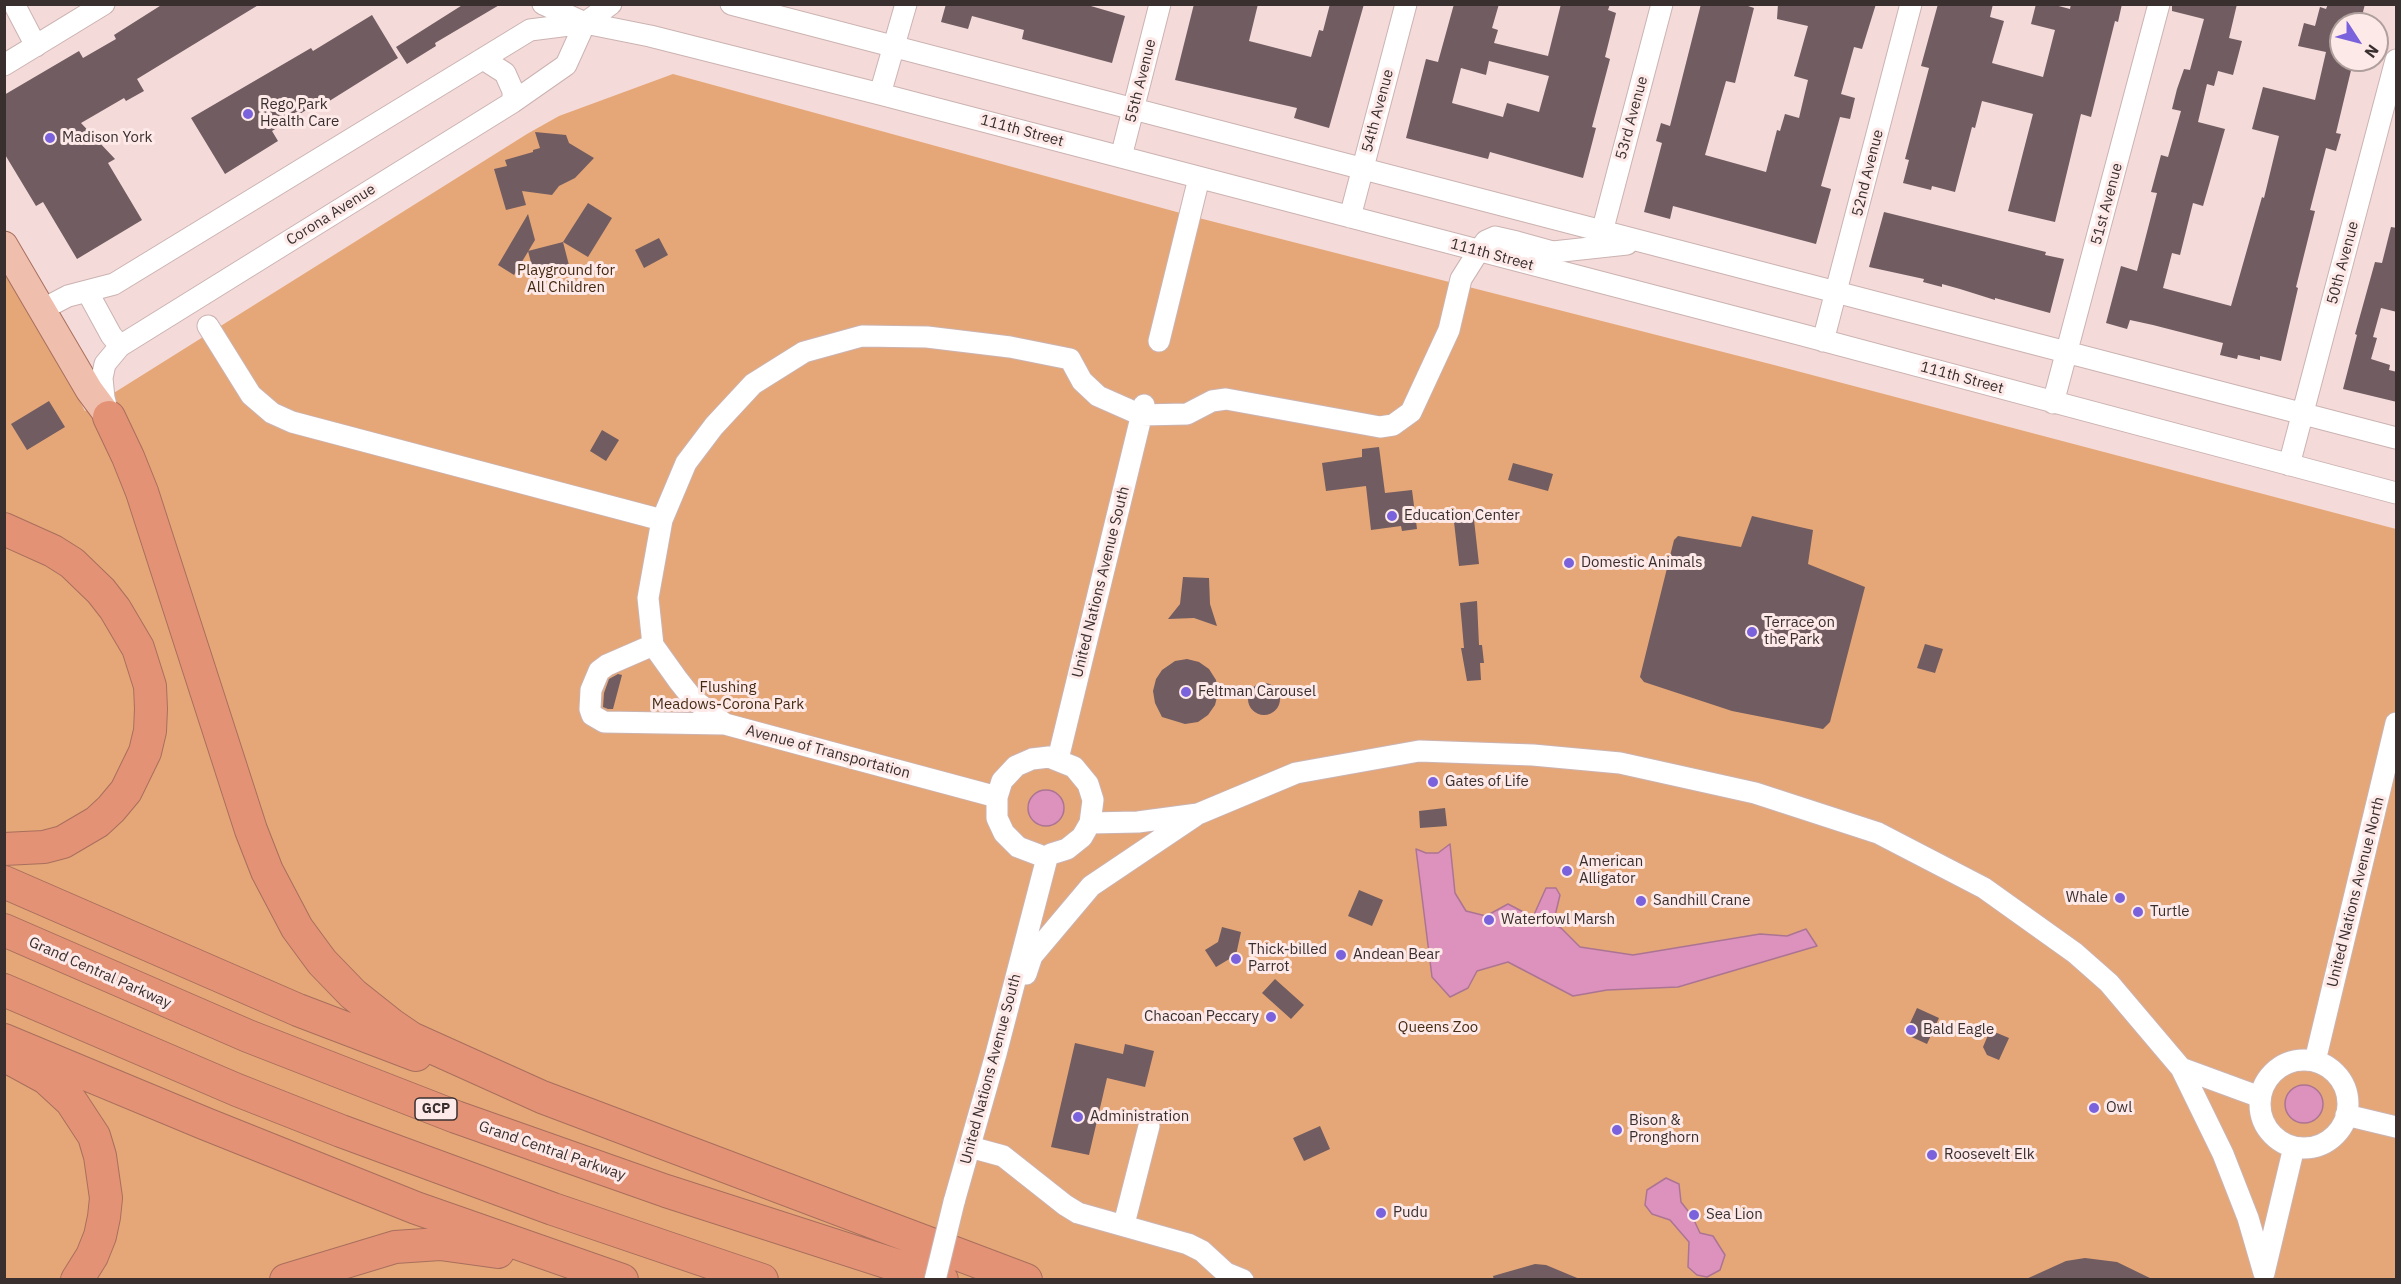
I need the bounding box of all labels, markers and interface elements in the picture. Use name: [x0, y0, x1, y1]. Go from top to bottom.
north arrow: [2329, 12, 2389, 72]
street label: 55th Avenue: [1122, 37, 1160, 125]
text: N: [2360, 41, 2383, 62]
street label: 54th Avenue: [1358, 67, 1398, 155]
street label: 53rd Avenue: [1612, 74, 1652, 162]
place label: Rego Park Health Care: [260, 96, 339, 131]
marker: Rego Park Health Care: [241, 107, 255, 121]
street label: 111th Street: [978, 111, 1066, 151]
street label: 52nd Avenue: [1849, 128, 1887, 218]
place label: Madison York: [62, 129, 152, 147]
marker: Madison York: [43, 131, 57, 145]
street label: 51st Avenue: [2087, 161, 2127, 247]
street label: Corona Avenue: [283, 180, 379, 250]
street label: 50th Avenue: [2323, 219, 2363, 307]
street label: 111th Street: [1448, 235, 1536, 275]
park label: Playground for All Children: [517, 262, 615, 297]
street label: 111th Street: [1918, 358, 2006, 398]
street label: United Nations Avenue South: [1068, 484, 1134, 680]
place label: Education Center: [1404, 507, 1520, 525]
marker: Education Center: [1385, 509, 1399, 523]
place label: Domestic Animals: [1581, 554, 1702, 572]
marker: Domestic Animals: [1562, 556, 1576, 570]
place label: Terrace on the Park: [1764, 614, 1835, 649]
marker: Terrace on the Park: [1745, 625, 1759, 639]
park label: Flushing Meadows-Corona Park: [652, 679, 804, 714]
place label: Feltman Carousel: [1198, 683, 1316, 701]
marker: Feltman Carousel: [1179, 685, 1193, 699]
street label: Avenue of Transportation: [744, 721, 912, 783]
place label: Gates of Life: [1445, 773, 1529, 791]
marker: Gates of Life: [1426, 775, 1440, 789]
street label: United Nations Avenue North: [2324, 795, 2388, 989]
place label: American Alligator: [1579, 853, 1643, 888]
marker: American Alligator: [1560, 864, 1574, 878]
place label: Whale: [2066, 889, 2108, 907]
marker: Whale: [2113, 891, 2127, 905]
place label: Sandhill Crane: [1653, 892, 1750, 910]
marker: Sandhill Crane: [1634, 894, 1648, 908]
place label: Turtle: [2150, 903, 2189, 921]
marker: Turtle: [2131, 905, 2145, 919]
place label: Waterfowl Marsh: [1501, 911, 1615, 929]
marker: Waterfowl Marsh: [1482, 913, 1496, 927]
street label: Grand Central Parkway: [26, 933, 174, 1013]
place label: Thick-billed Parrot: [1248, 941, 1327, 976]
place label: Andean Bear: [1353, 946, 1440, 964]
marker: Andean Bear: [1334, 948, 1348, 962]
marker: Thick-billed Parrot: [1229, 952, 1243, 966]
street label: United Nations Avenue South: [957, 972, 1025, 1166]
place label: Chacoan Peccary: [1144, 1008, 1259, 1026]
marker: Chacoan Peccary: [1264, 1010, 1278, 1024]
park label: Queens Zoo: [1398, 1019, 1478, 1037]
place label: Bald Eagle: [1923, 1021, 1994, 1039]
marker: Bald Eagle: [1904, 1023, 1918, 1037]
road number: GCP: [415, 1098, 457, 1120]
place label: Owl: [2106, 1099, 2132, 1117]
marker: Owl: [2087, 1101, 2101, 1115]
place label: Administration: [1090, 1108, 1189, 1126]
marker: Administration: [1071, 1110, 1085, 1124]
place label: Bison & Pronghorn: [1629, 1112, 1699, 1147]
street label: Grand Central Parkway: [476, 1117, 628, 1185]
marker: Bison & Pronghorn: [1610, 1123, 1624, 1137]
place label: Roosevelt Elk: [1944, 1146, 2035, 1164]
marker: Roosevelt Elk: [1925, 1148, 1939, 1162]
place label: Pudu: [1393, 1204, 1428, 1222]
marker: Pudu: [1374, 1206, 1388, 1220]
place label: Sea Lion: [1706, 1206, 1763, 1224]
marker: Sea Lion: [1687, 1208, 1701, 1222]

